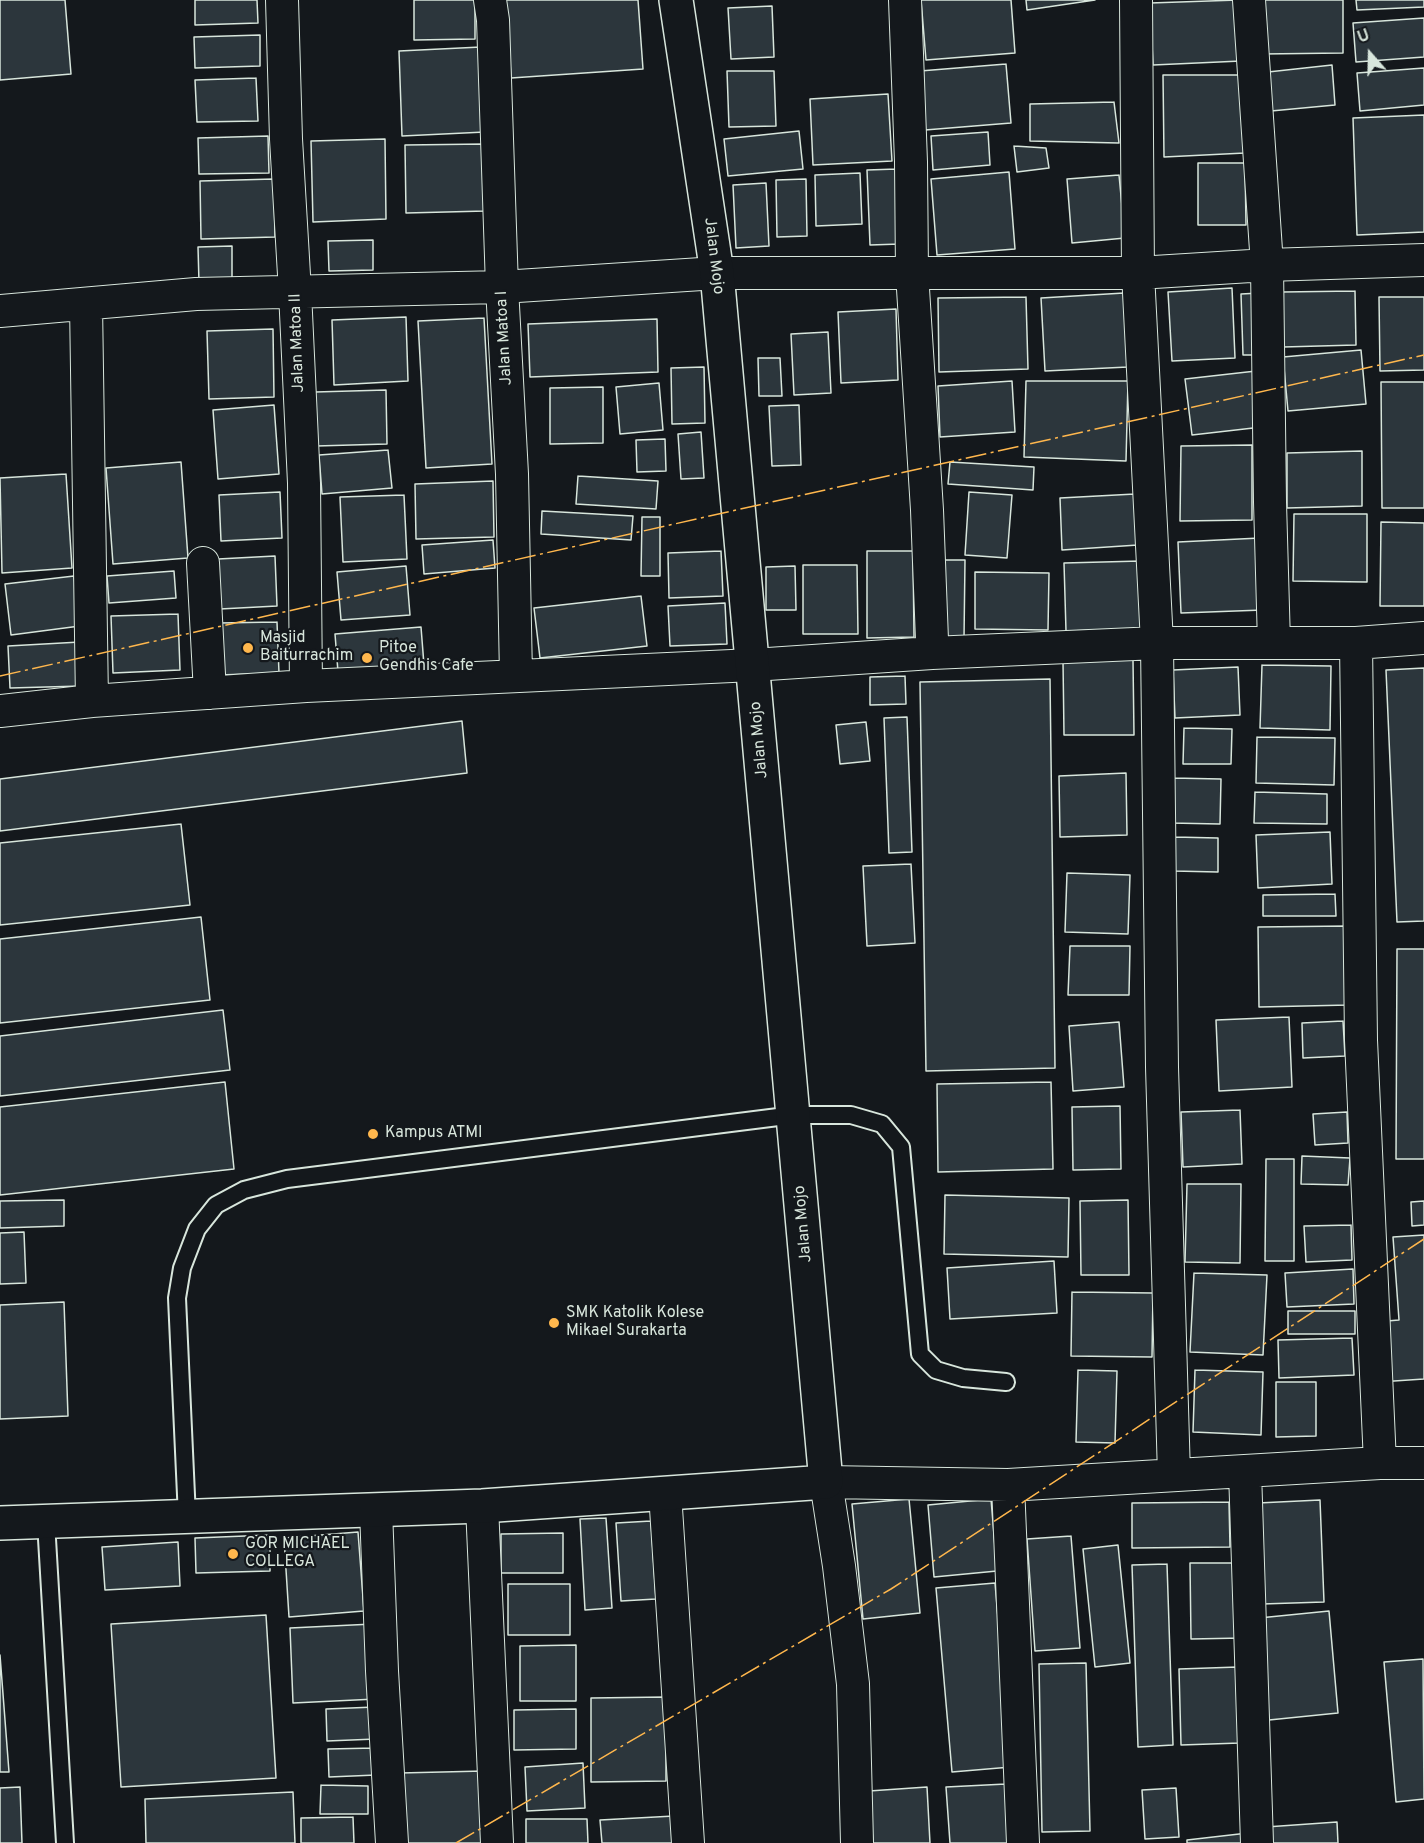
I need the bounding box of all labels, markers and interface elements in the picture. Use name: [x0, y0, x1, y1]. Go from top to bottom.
north arrow: [1340, 24, 1400, 84]
text: U: [1355, 26, 1373, 48]
street label: Jalan Mojo: [699, 216, 727, 296]
street label: Jalan Matoa I: [493, 290, 517, 386]
street label: Jalan Matoa II: [287, 293, 309, 393]
place label: Masjid Baiturrachim: [260, 629, 353, 667]
place label: Pitoe Gendhis Cafe: [379, 639, 474, 677]
marker: Masjid Baiturrachim: [241, 641, 255, 655]
marker: Pitoe Gendhis Cafe: [360, 651, 374, 665]
street label: Jalan Mojo: [747, 701, 773, 779]
place label: Kampus ATMI: [385, 1124, 483, 1144]
marker: Kampus ATMI: [366, 1127, 380, 1141]
street label: Jalan Mojo: [791, 1185, 817, 1263]
place label: SMK Katolik Kolese Mikael Surakarta: [566, 1304, 704, 1342]
marker: SMK Katolik Kolese Mikael Surakarta: [547, 1316, 561, 1330]
place label: GOR MICHAEL COLLEGA: [245, 1535, 349, 1573]
marker: GOR MICHAEL COLLEGA: [226, 1547, 240, 1561]

